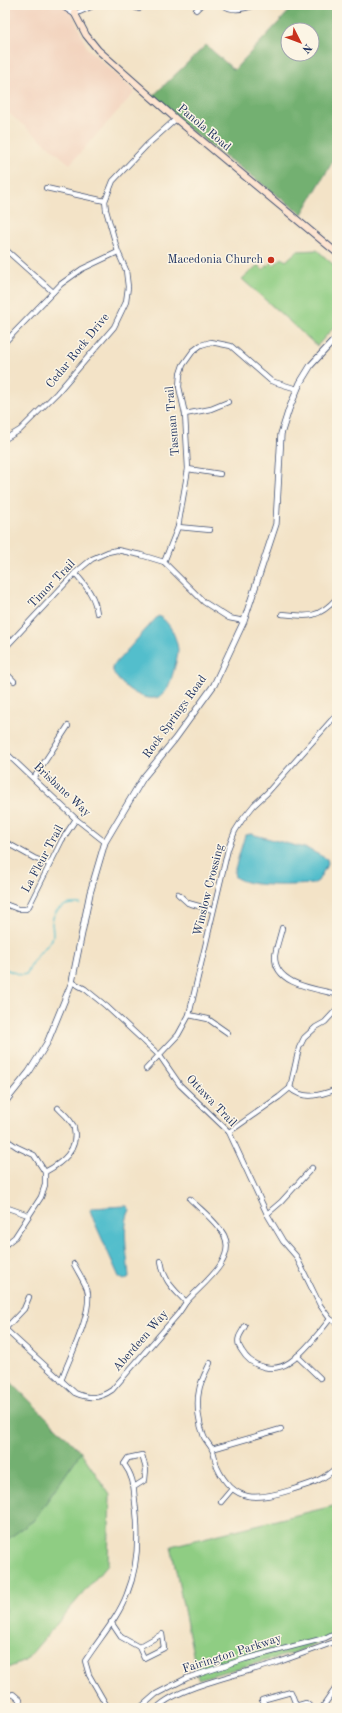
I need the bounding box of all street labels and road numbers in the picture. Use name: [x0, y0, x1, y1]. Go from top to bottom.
street label: Panola Road: [175, 102, 233, 154]
street label: Cedar Rock Drive: [44, 311, 112, 391]
street label: Tasman Trail: [164, 385, 182, 457]
street label: Timor Trail: [26, 558, 78, 610]
street label: Rock Springs Road: [141, 673, 209, 761]
street label: Brisbane Way: [31, 761, 93, 820]
street label: La Fleur Trail: [20, 823, 66, 895]
street label: Winslow Crossing: [192, 842, 226, 937]
street label: Ottawa Trail: [184, 1073, 238, 1129]
street label: Aberdeen Way: [111, 1308, 171, 1374]
street label: Fairington Parkway: [181, 1632, 284, 1676]

